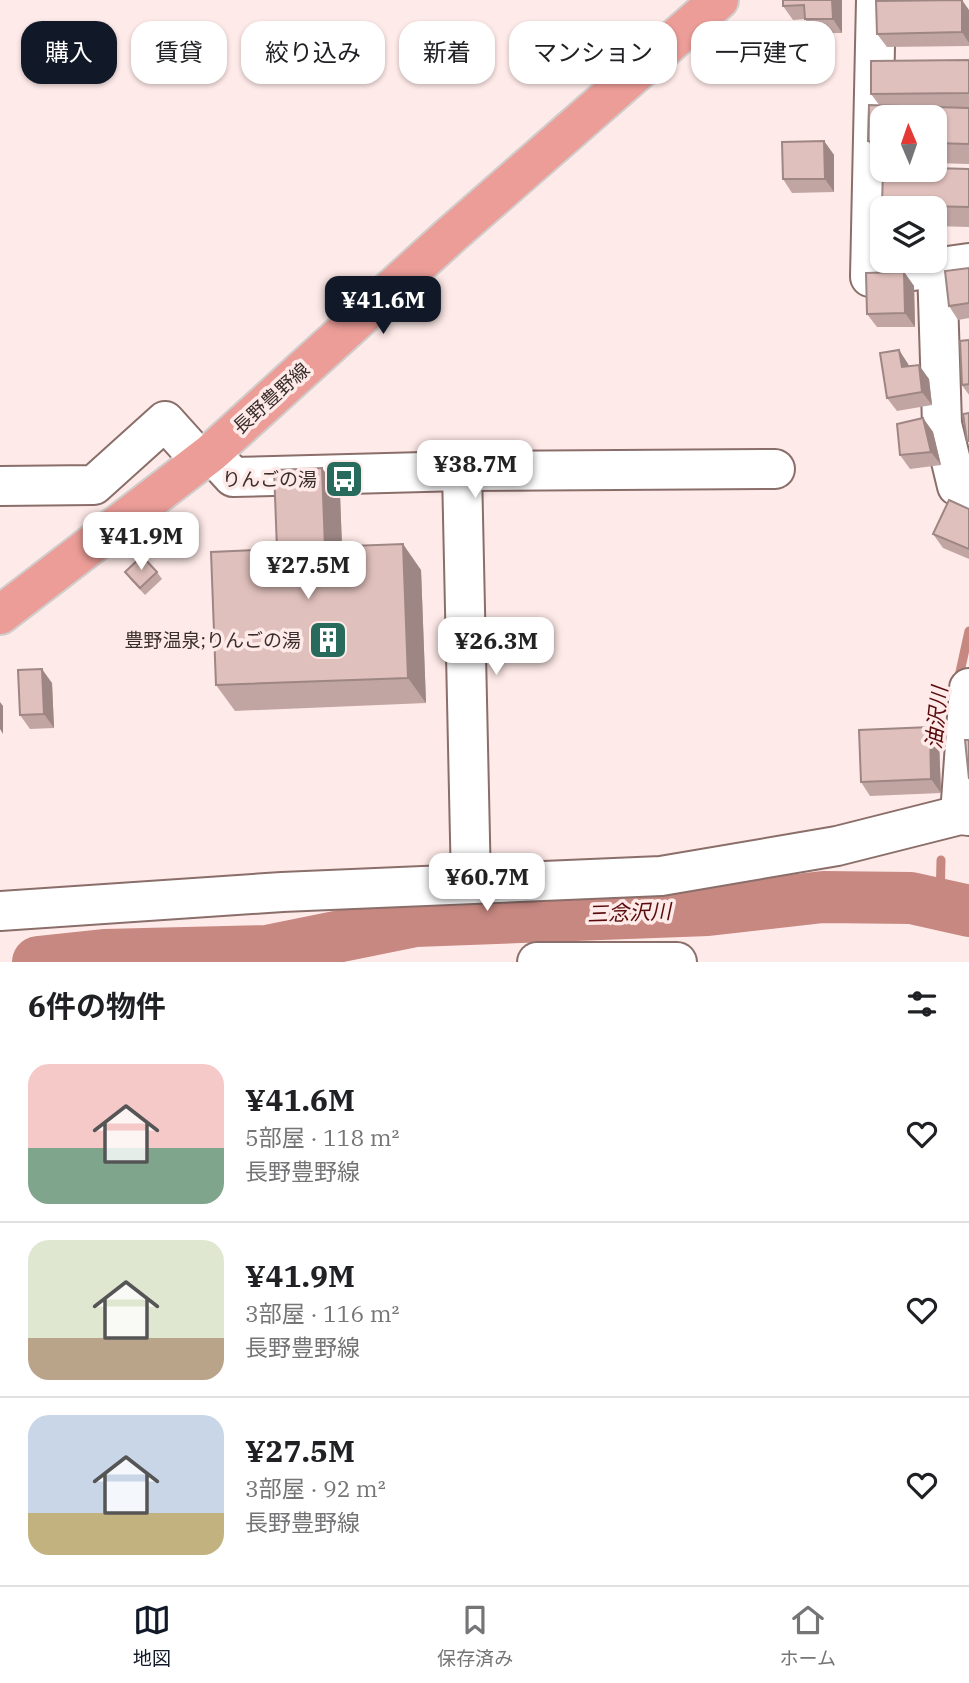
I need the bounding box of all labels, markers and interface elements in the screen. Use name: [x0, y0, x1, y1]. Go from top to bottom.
chip: 購入: [21, 21, 117, 84]
chip: 賃貸: [131, 21, 227, 84]
chip: 絞り込み: [241, 21, 385, 84]
chip: 新着: [399, 21, 495, 84]
chip: マンション: [509, 21, 677, 84]
chip: 一戸建て: [691, 21, 835, 84]
north arrow: [870, 105, 947, 182]
map controls: [870, 105, 947, 273]
button: layers: [870, 196, 947, 273]
pin: ¥41.6M: [326, 276, 440, 336]
text: ¥41.6M: [341, 284, 425, 314]
street label: 長野豊野線: [228, 357, 314, 439]
pin: ¥38.7M: [418, 440, 532, 500]
text: ¥38.7M: [433, 448, 517, 478]
bus stop icon: りんごの湯: [323, 458, 365, 500]
place label: りんごの湯: [222, 467, 317, 491]
pin: ¥41.9M: [84, 512, 198, 572]
text: ¥41.9M: [99, 520, 183, 550]
pin: ¥27.5M: [251, 542, 365, 601]
text: ¥27.5M: [266, 549, 350, 579]
pin: ¥26.3M: [439, 618, 553, 677]
building icon: 豊野温泉;りんごの湯: [307, 619, 349, 661]
text: ¥26.3M: [454, 625, 538, 655]
place label: 豊野温泉;りんごの湯: [125, 628, 301, 652]
water label: 油沢川: [919, 683, 953, 751]
pin: ¥60.7M: [430, 853, 544, 913]
text: ¥60.7M: [445, 861, 529, 891]
water label: 三念沢川: [587, 896, 673, 927]
icon: filters: [903, 985, 941, 1023]
text: 6件の物件: [28, 986, 166, 1025]
text: ¥41.6M: [245, 1080, 355, 1119]
icon: home: [84, 1092, 168, 1176]
icon: heart: [903, 1115, 941, 1153]
text: 5部屋 · 118 m²: [245, 1122, 400, 1152]
text: 長野豊野線: [245, 1156, 360, 1186]
text: ¥41.9M: [245, 1256, 355, 1295]
icon: home: [84, 1268, 168, 1352]
icon: heart: [903, 1291, 941, 1329]
text: 3部屋 · 116 m²: [245, 1298, 400, 1328]
text: 長野豊野線: [245, 1332, 360, 1362]
text: ¥27.5M: [245, 1431, 355, 1470]
icon: home: [84, 1443, 168, 1527]
icon: heart: [903, 1466, 941, 1504]
text: 3部屋 · 92 m²: [245, 1473, 386, 1503]
text: 長野豊野線: [245, 1507, 360, 1537]
tab: 地図: [133, 1601, 171, 1670]
tab: 保存済み: [437, 1601, 513, 1670]
tab: ホーム: [779, 1601, 836, 1670]

